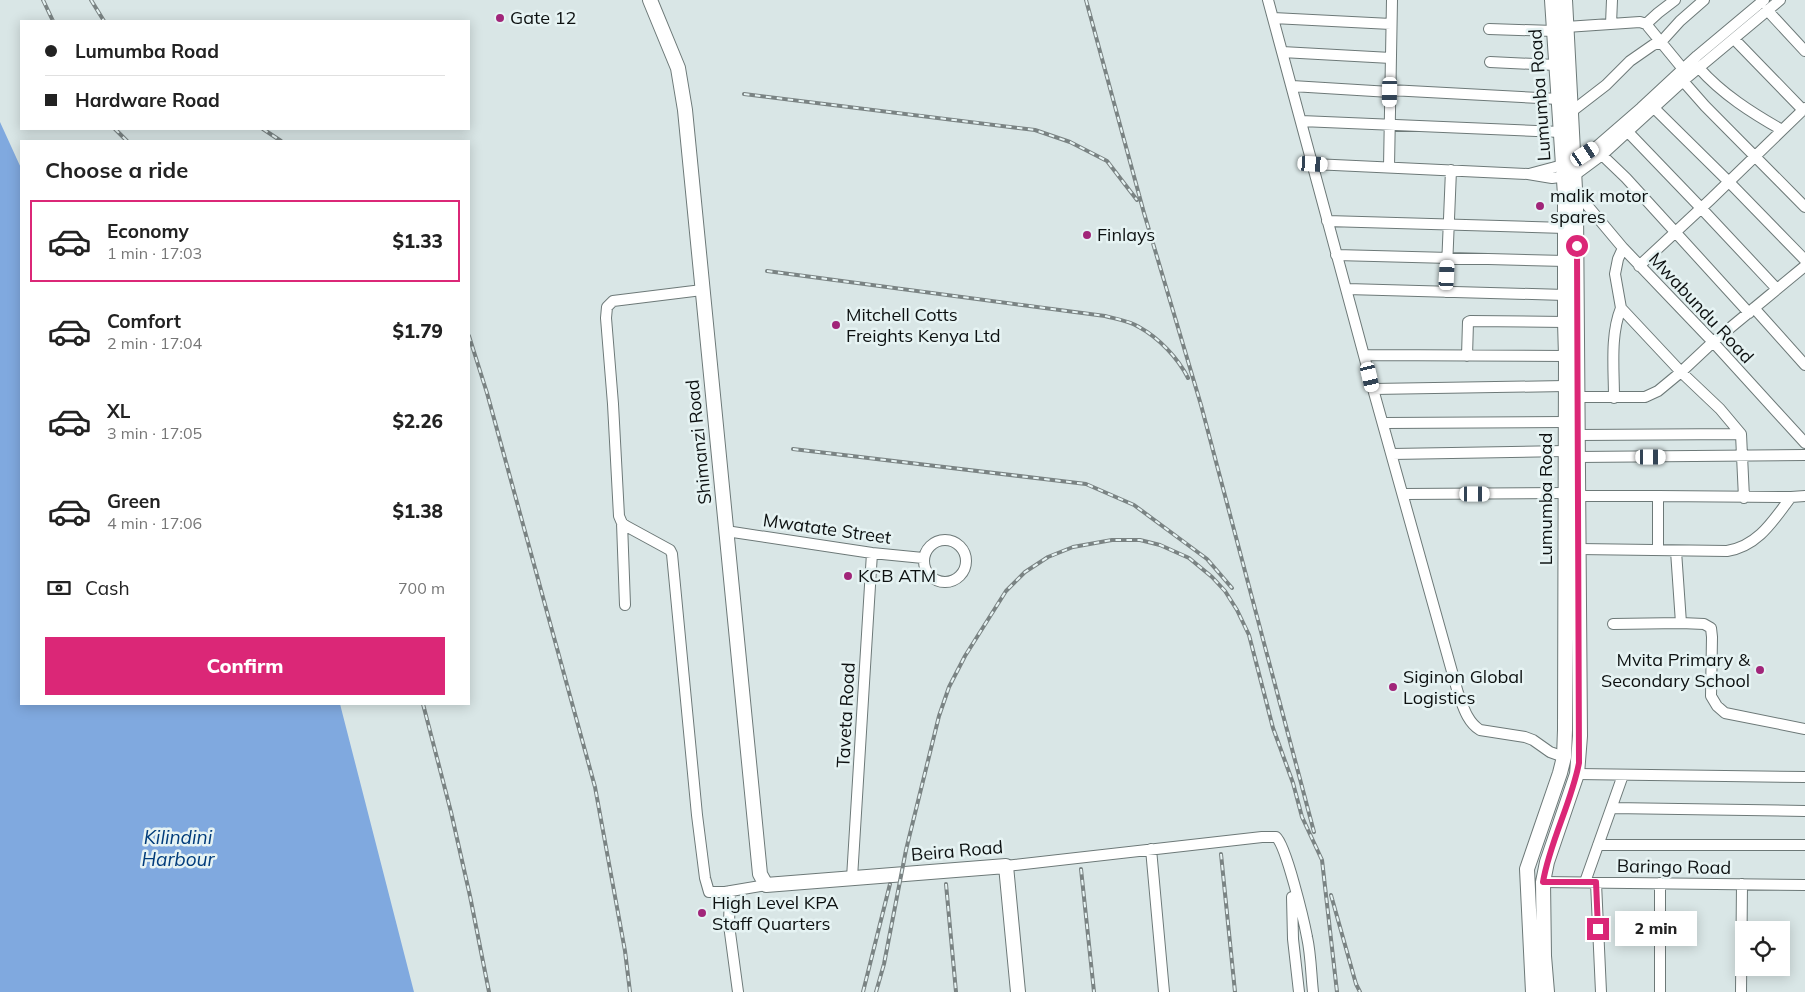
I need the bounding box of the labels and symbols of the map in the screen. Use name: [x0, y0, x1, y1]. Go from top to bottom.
place label: Gate 12: [510, 6, 576, 29]
marker: Gate 12: [494, 12, 506, 24]
street label: Lumumba Road: [1523, 28, 1556, 162]
car: [1382, 77, 1397, 107]
car: [1568, 139, 1601, 169]
car: [1297, 156, 1328, 172]
place label: malik motor spares: [1550, 184, 1649, 228]
marker: malik motor spares: [1534, 200, 1546, 212]
place label: Finlays: [1097, 223, 1155, 246]
marker: Finlays: [1081, 229, 1093, 241]
route start: [1566, 235, 1588, 257]
street label: Mwabundu Road: [1644, 247, 1759, 368]
car: [1438, 260, 1455, 290]
place label: Mitchell Cotts Freights Kenya Ltd: [846, 303, 1000, 347]
marker: Mitchell Cotts Freights Kenya Ltd: [830, 319, 842, 331]
car: [1359, 361, 1380, 393]
street label: Shimanzi Road: [680, 378, 717, 506]
street label: Lumumba Road: [1534, 433, 1557, 565]
car: [1636, 450, 1666, 465]
car: [1460, 487, 1490, 502]
street label: Mwatate Street: [761, 508, 893, 549]
place label: KCB ATM: [858, 564, 936, 587]
marker: KCB ATM: [842, 570, 854, 582]
place label: Mvita Primary & Secondary School: [1601, 648, 1751, 692]
street label: Taveta Road: [831, 662, 860, 768]
marker: Mvita Primary & Secondary School: [1754, 664, 1766, 676]
place label: Siginon Global Logistics: [1403, 665, 1523, 709]
marker: Siginon Global Logistics: [1387, 681, 1399, 693]
water label: Kilindini Harbour: [142, 825, 216, 871]
street label: Beira Road: [910, 835, 1004, 866]
street label: Baringo Road: [1617, 854, 1731, 879]
place label: High Level KPA Staff Quarters: [712, 891, 839, 935]
marker: High Level KPA Staff Quarters: [696, 907, 708, 919]
callout: 2 min: [1616, 912, 1698, 946]
route end: [1587, 918, 1609, 940]

